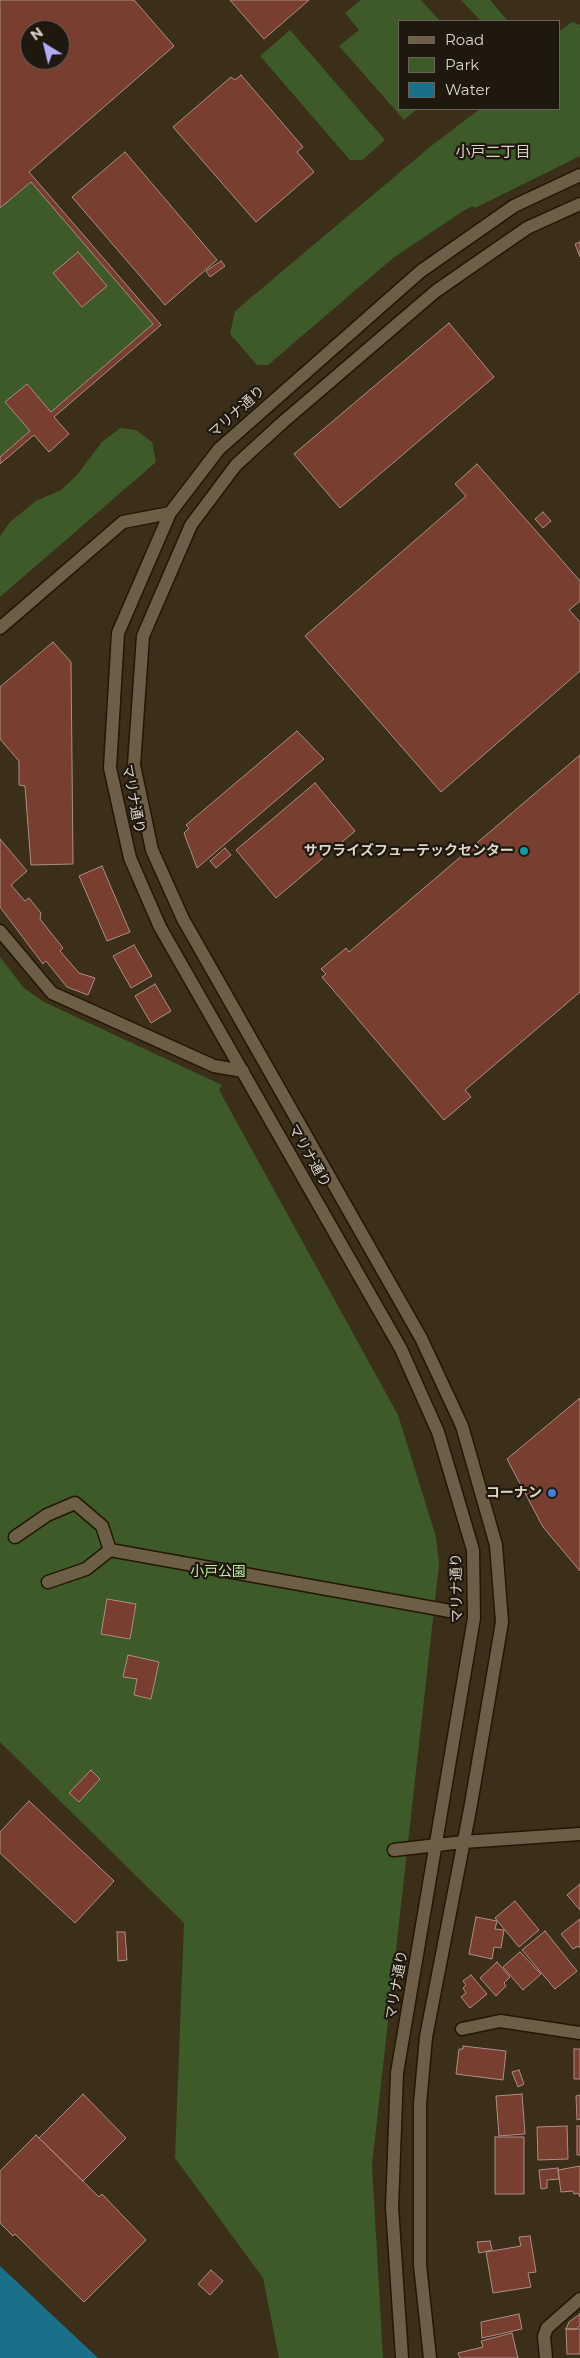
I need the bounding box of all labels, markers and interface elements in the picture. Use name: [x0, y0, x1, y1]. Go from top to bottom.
north arrow: [20, 20, 70, 70]
legend: [398, 20, 560, 110]
text: N: [27, 23, 47, 44]
text: Road: [445, 30, 484, 49]
text: Park: [445, 55, 479, 74]
text: Water: [445, 80, 491, 99]
district label: 小戸二丁目: [456, 144, 530, 162]
street label: マリナ通り: [205, 382, 269, 442]
street label: マリナ通り: [118, 763, 148, 835]
place label: サワライズフューテックセンター: [304, 843, 514, 859]
marker: サワライズフューテックセンター: [518, 845, 530, 857]
street label: マリナ通り: [284, 1121, 334, 1191]
place label: コーナン: [486, 1485, 542, 1501]
marker: コーナン: [546, 1487, 558, 1499]
street label: マリナ通り: [448, 1553, 466, 1623]
park label: 小戸公園: [190, 1564, 246, 1580]
street label: マリナ通り: [383, 1949, 411, 2021]

